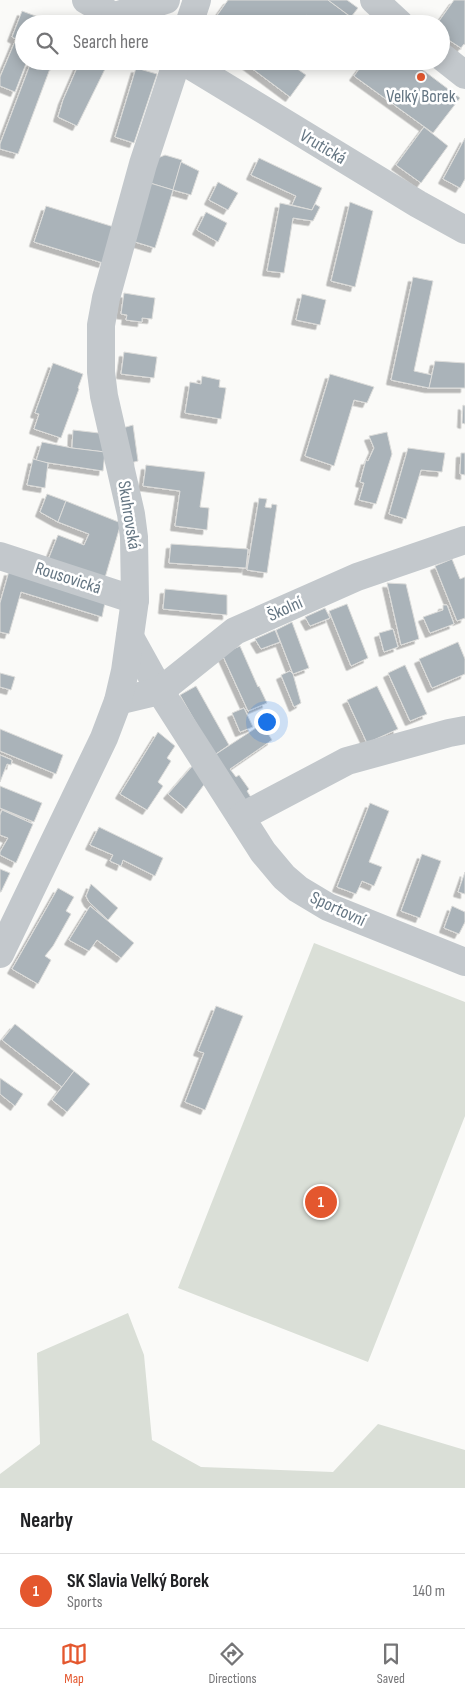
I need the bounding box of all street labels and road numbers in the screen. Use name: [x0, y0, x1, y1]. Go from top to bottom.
street label: Vrutická: [296, 125, 350, 169]
street label: Skuhrovská: [113, 479, 145, 551]
street label: Rousovická: [32, 557, 104, 599]
street label: Školní: [264, 592, 306, 626]
street label: Sportovní: [307, 887, 370, 931]

